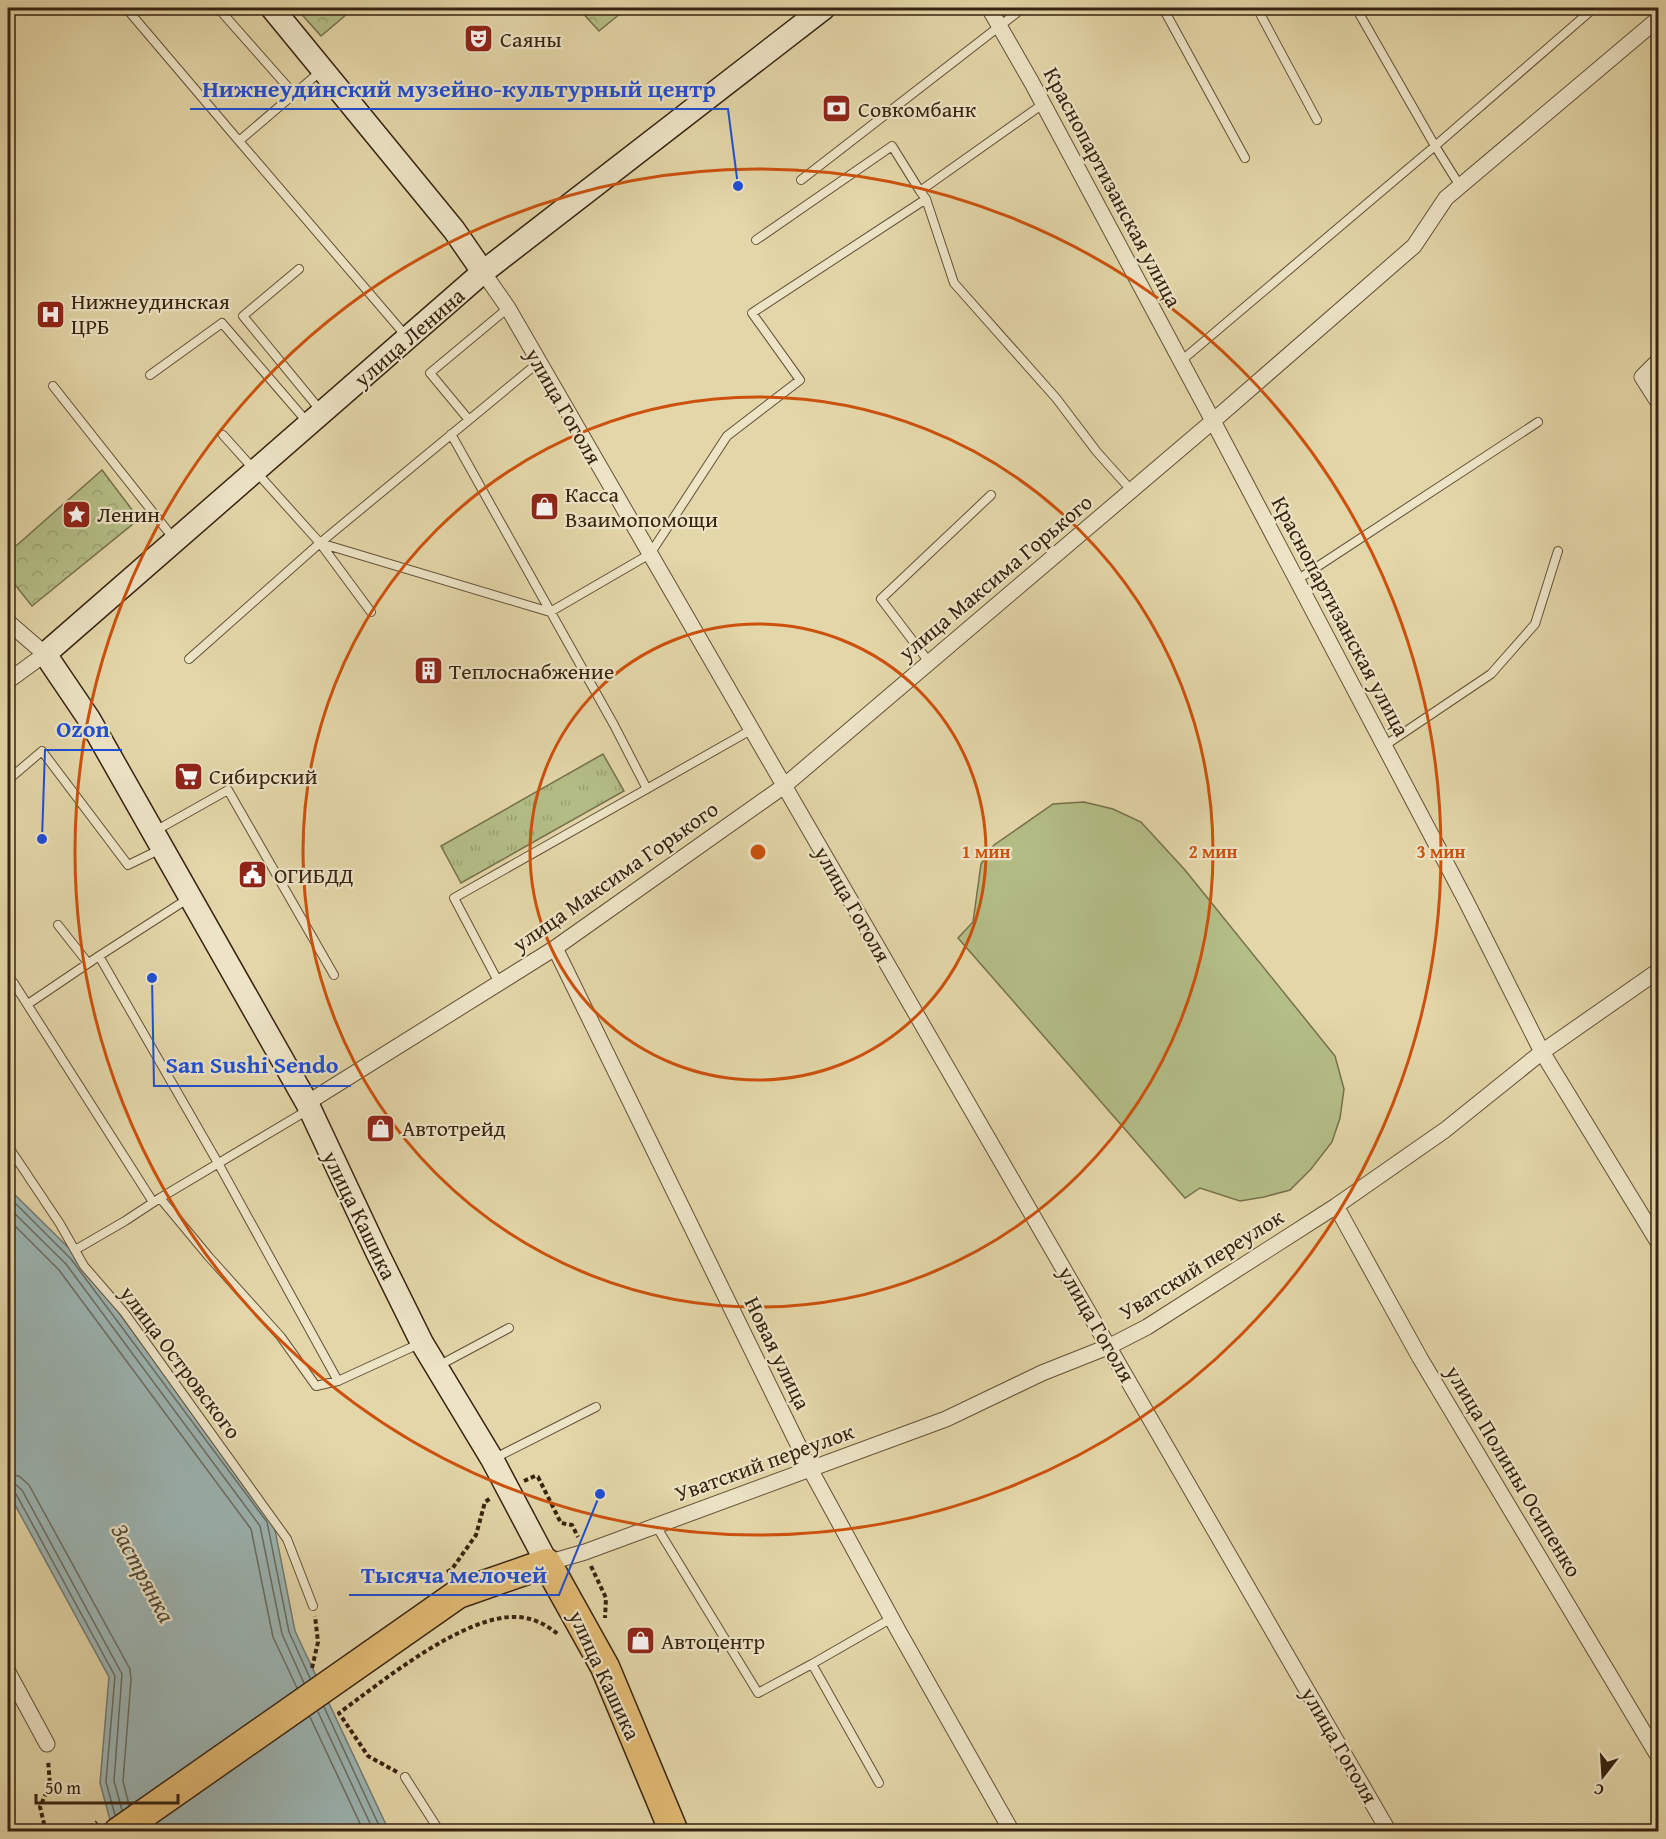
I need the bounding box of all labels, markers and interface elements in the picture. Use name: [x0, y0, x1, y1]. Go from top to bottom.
theatre icon: Саяны: [463, 23, 495, 55]
place label: Саяны: [500, 23, 562, 55]
street label: Краснопартизанская улица: [1036, 61, 1190, 313]
callout: Нижнеудинский музейно-культурный центр: [190, 67, 728, 109]
text: Нижнеудинский музейно-культурный центр: [202, 71, 716, 106]
bank icon: Совкомбанк: [821, 93, 853, 125]
place label: Совкомбанк: [858, 93, 977, 125]
street label: улица Ленина: [346, 279, 472, 395]
place label: Нижнеудинская ЦРБ: [71, 285, 230, 342]
hospital icon: Нижнеудинская ЦРБ: [34, 298, 66, 330]
street label: улица Гоголя: [517, 341, 610, 470]
place label: Касса Взаимопомощи: [565, 478, 718, 535]
street label: улица Максима Горького: [890, 486, 1099, 669]
street label: Краснопартизанская улица: [1264, 490, 1418, 742]
shop icon: Касса Взаимопомощи: [528, 491, 560, 523]
place icon: Ленин: [60, 498, 92, 530]
place label: Ленин: [97, 498, 160, 530]
building icon: Теплоснабжение: [412, 655, 444, 687]
place label: Теплоснабжение: [449, 655, 614, 687]
callout: Ozon: [45, 708, 122, 750]
text: Ozon: [56, 711, 110, 746]
supermarket icon: Сибирский: [172, 760, 204, 792]
place label: Сибирский: [209, 760, 318, 792]
street label: улица Максима Горького: [505, 793, 724, 960]
text: 1 мин: [961, 838, 1011, 865]
text: 2 мин: [1188, 838, 1238, 865]
text: 3 мин: [1416, 838, 1466, 865]
street label: улица Гоголя: [806, 839, 899, 968]
centre of rings: [748, 842, 768, 862]
public building icon: ОГИБДД: [237, 859, 269, 891]
place label: ОГИБДД: [274, 859, 353, 891]
callout: San Sushi Sendo: [154, 1044, 351, 1086]
text: San Sushi Sendo: [165, 1047, 339, 1082]
shop icon: Автотрейд: [365, 1112, 397, 1144]
place label: Автотрейд: [402, 1112, 506, 1144]
street label: улица Кашика: [315, 1144, 405, 1285]
street label: Уватский переулок: [1113, 1200, 1290, 1328]
street label: улица Гоголя: [1050, 1259, 1143, 1388]
street label: улица Островского: [112, 1278, 249, 1445]
street label: Новая улица: [737, 1291, 819, 1415]
street label: улица Полины Осипенко: [1437, 1358, 1590, 1583]
street label: Уватский переулок: [670, 1415, 858, 1509]
water label: Застрянка: [103, 1517, 184, 1629]
callout: Тысяча мелочей: [349, 1553, 559, 1595]
text: Тысяча мелочей: [361, 1557, 547, 1592]
street label: улица Кашика: [561, 1604, 649, 1746]
shop icon: Автоцентр: [624, 1625, 656, 1657]
place label: Автоцентр: [661, 1625, 765, 1657]
street label: улица Гоголя: [1293, 1680, 1386, 1809]
north arrow: [1573, 1746, 1633, 1806]
scale bar: [36, 1767, 178, 1805]
text: 50 m: [45, 1774, 81, 1801]
text: С: [1591, 1778, 1606, 1803]

